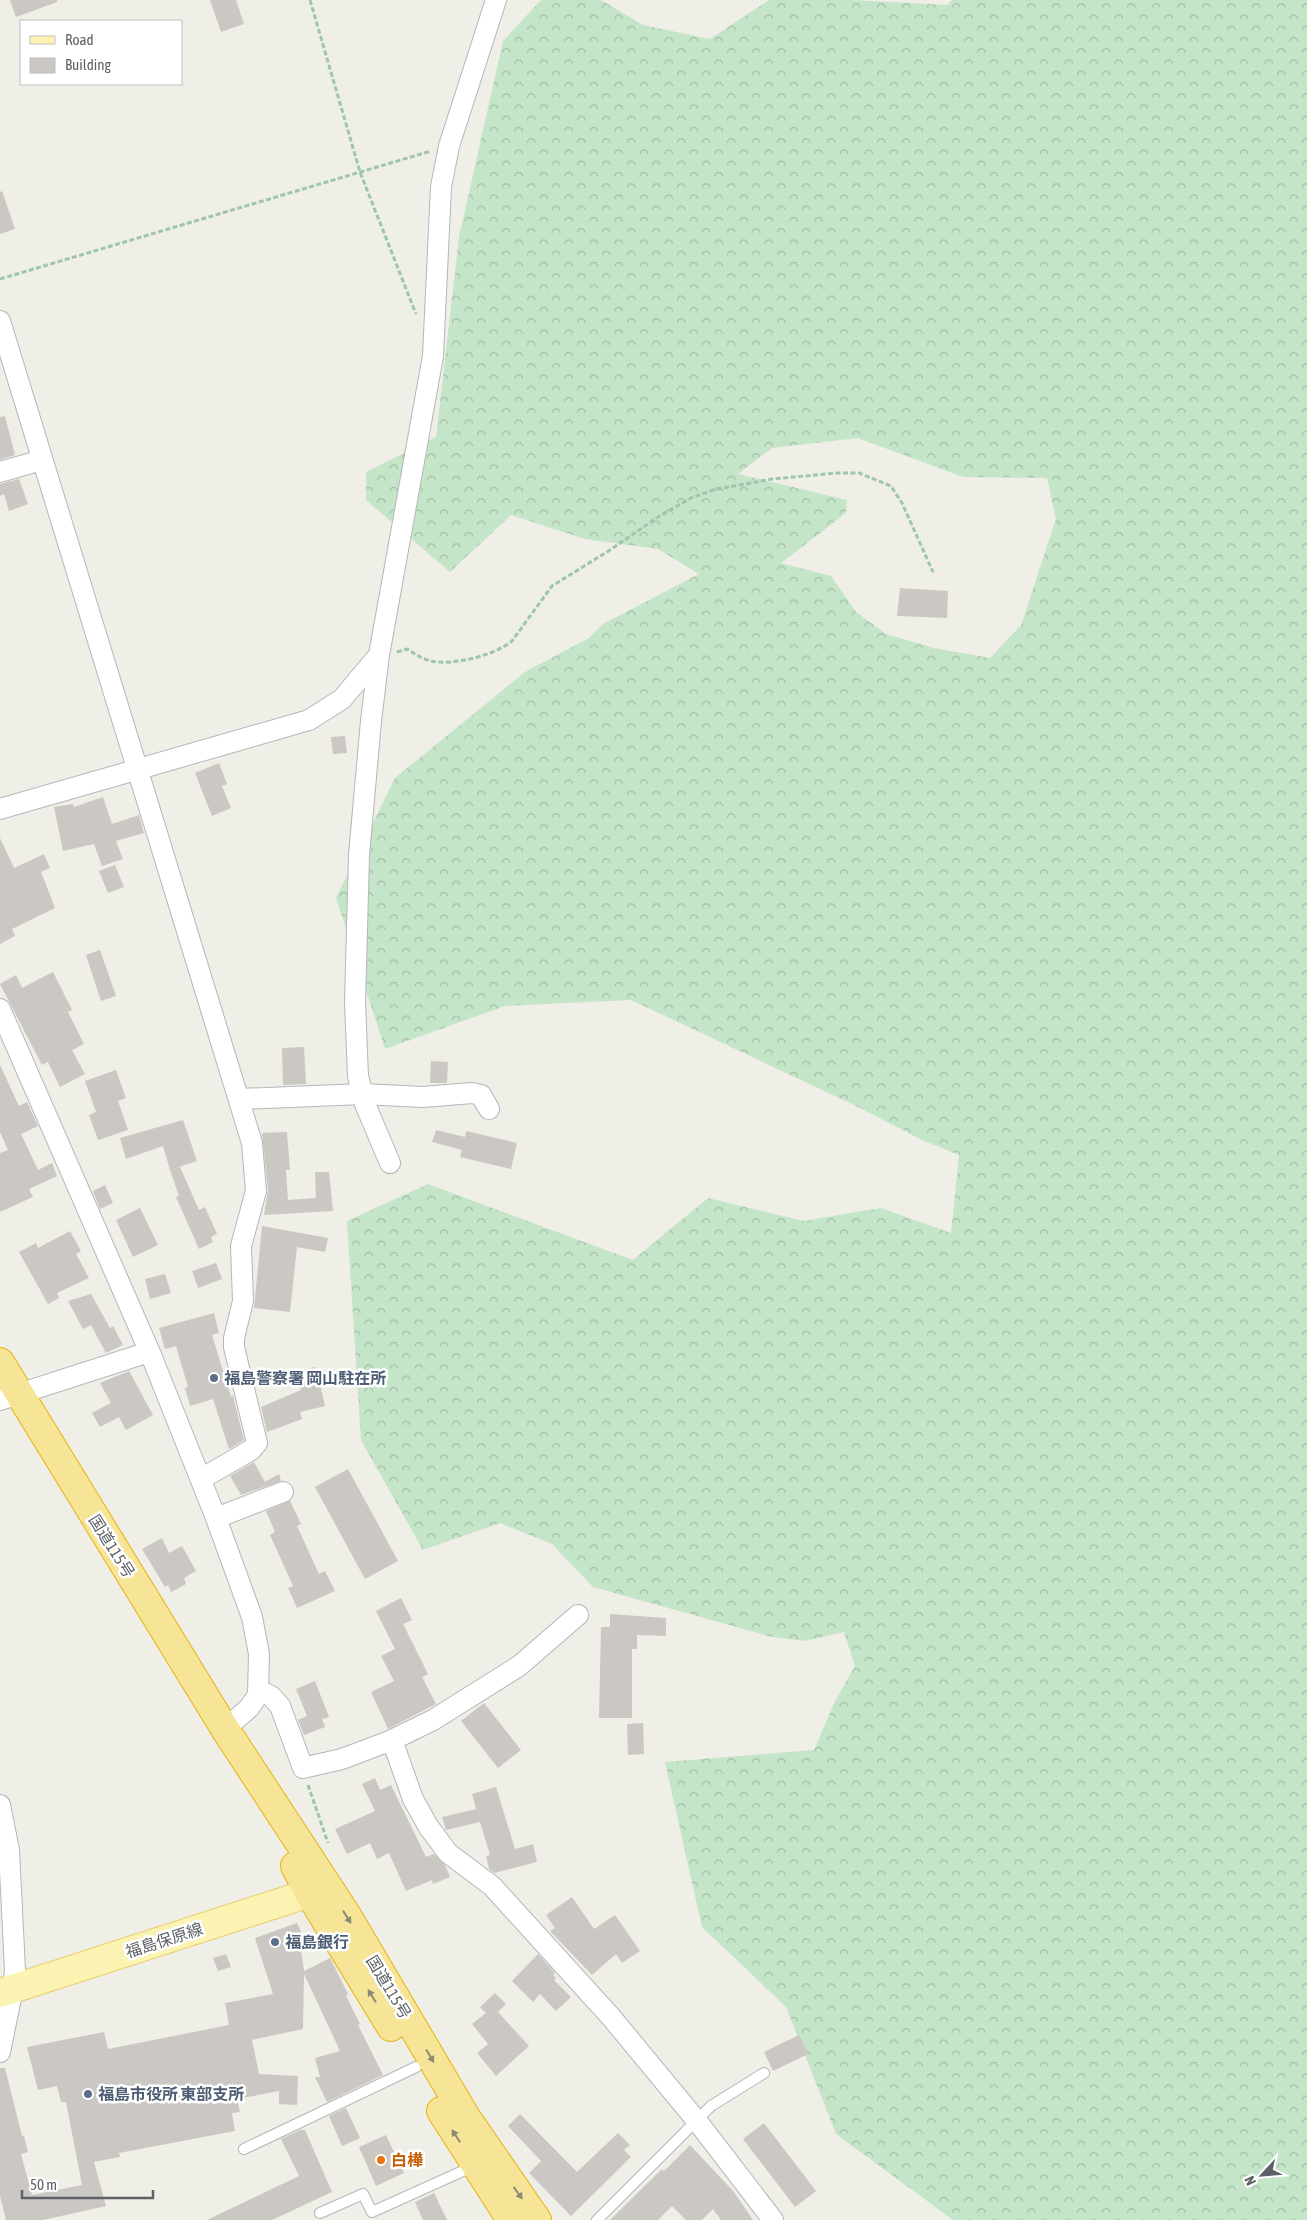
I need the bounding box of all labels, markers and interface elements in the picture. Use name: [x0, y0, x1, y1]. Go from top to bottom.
legend: [20, 20, 182, 85]
text: Road: [65, 31, 94, 48]
text: Building: [65, 56, 111, 73]
place label: 福島警察署 岡山駐在所: [224, 1369, 386, 1387]
marker: 福島警察署 岡山駐在所: [208, 1372, 220, 1384]
street label: 国道115号: [86, 1511, 138, 1581]
one-way arrow: [342, 1910, 352, 1923]
street label: 福島保原線: [123, 1919, 205, 1961]
place label: 福島銀行: [285, 1933, 349, 1951]
marker: 福島銀行: [269, 1936, 281, 1948]
street label: 国道115号: [363, 1952, 415, 2022]
one-way arrow: [368, 1990, 377, 2003]
one-way arrow: [426, 2050, 435, 2063]
place label: 福島市役所 東部支所: [98, 2085, 244, 2103]
marker: 福島市役所 東部支所: [82, 2088, 94, 2100]
one-way arrow: [451, 2129, 460, 2142]
north arrow: [1237, 2150, 1287, 2200]
place label: 白樺: [391, 2151, 423, 2169]
marker: 白樺: [375, 2154, 387, 2166]
scale bar: [22, 2168, 154, 2200]
text: N: [1241, 2173, 1259, 2188]
text: 50 m: [30, 2176, 57, 2193]
one-way arrow: [513, 2186, 523, 2200]

